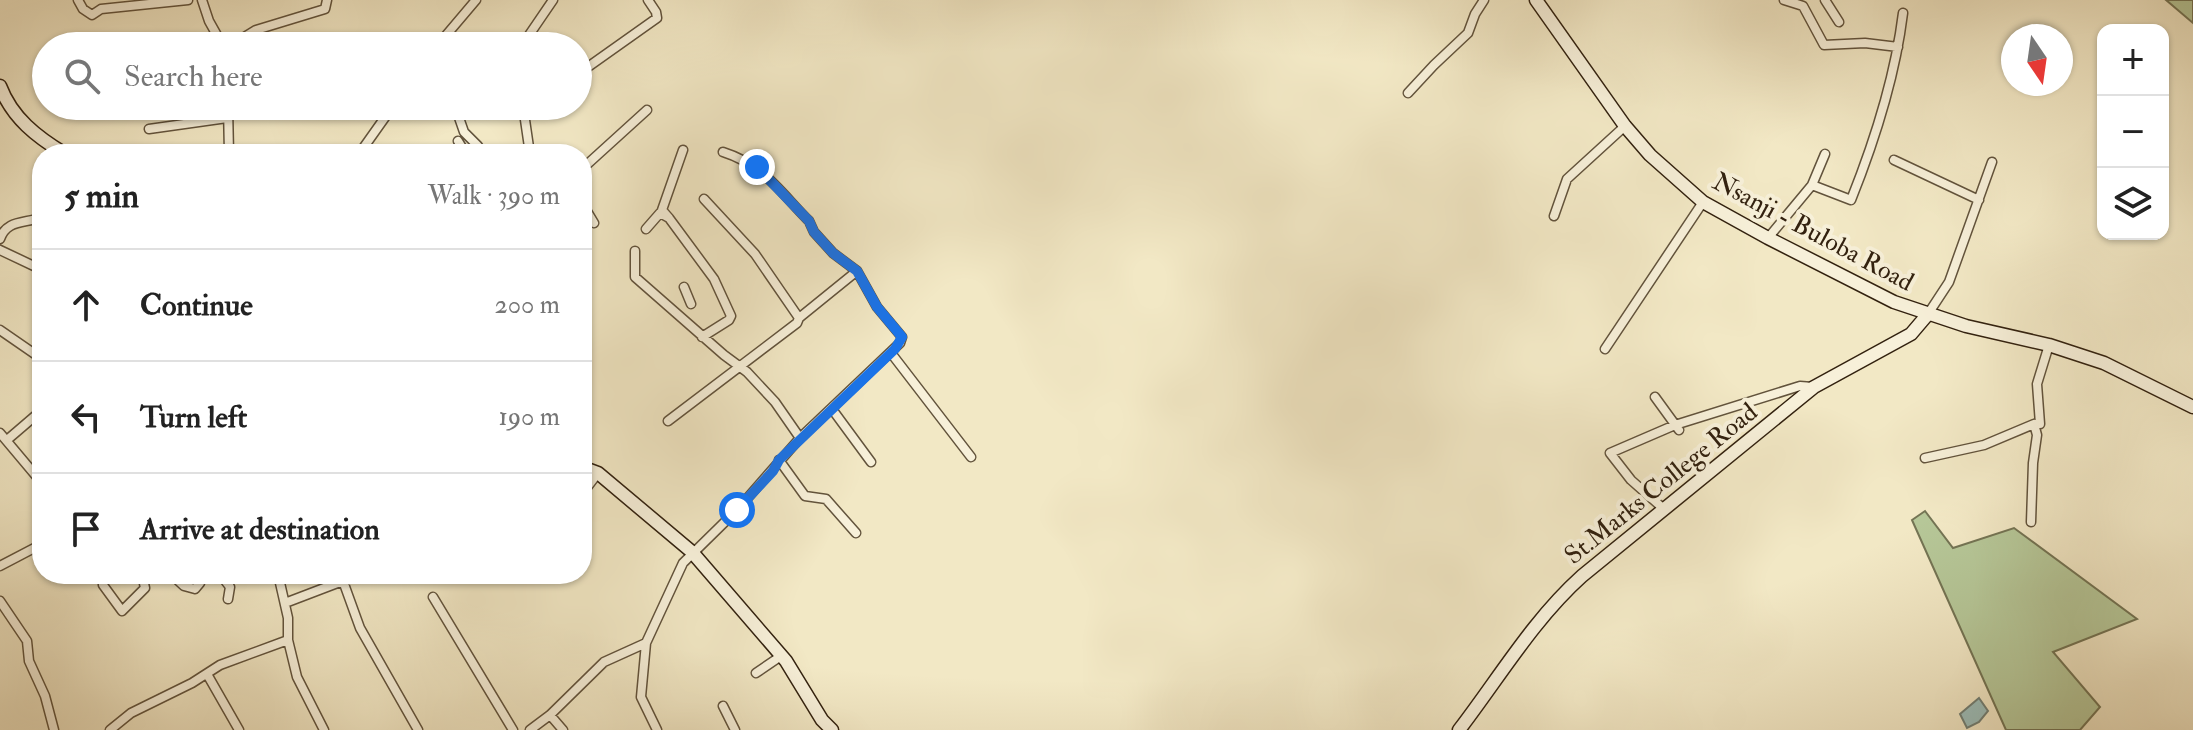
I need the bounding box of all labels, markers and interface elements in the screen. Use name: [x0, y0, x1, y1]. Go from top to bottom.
north arrow: [2001, 24, 2073, 96]
map controls: [2097, 24, 2169, 240]
button: +: [2097, 24, 2169, 96]
search box: [32, 32, 592, 120]
icon: search: [60, 54, 104, 98]
text: Search here: [124, 58, 263, 95]
button: −: [2097, 96, 2169, 168]
route end: [739, 149, 775, 185]
street label: Nsanji - Buloba Road: [1707, 165, 1919, 299]
button: layers: [2097, 168, 2169, 240]
text: 5 min: [64, 175, 139, 218]
text: Walk · 390 m: [428, 180, 560, 212]
icon: ahead: [64, 283, 108, 327]
text: Continue: [140, 287, 253, 324]
text: 200 m: [495, 289, 560, 321]
icon: left: [64, 395, 108, 439]
street label: St.Marks College Road: [1558, 396, 1764, 572]
text: Turn left: [140, 399, 247, 436]
text: 190 m: [499, 401, 560, 433]
route start: [719, 492, 755, 528]
icon: arrive: [64, 507, 108, 551]
text: Arrive at destination: [140, 511, 380, 548]

